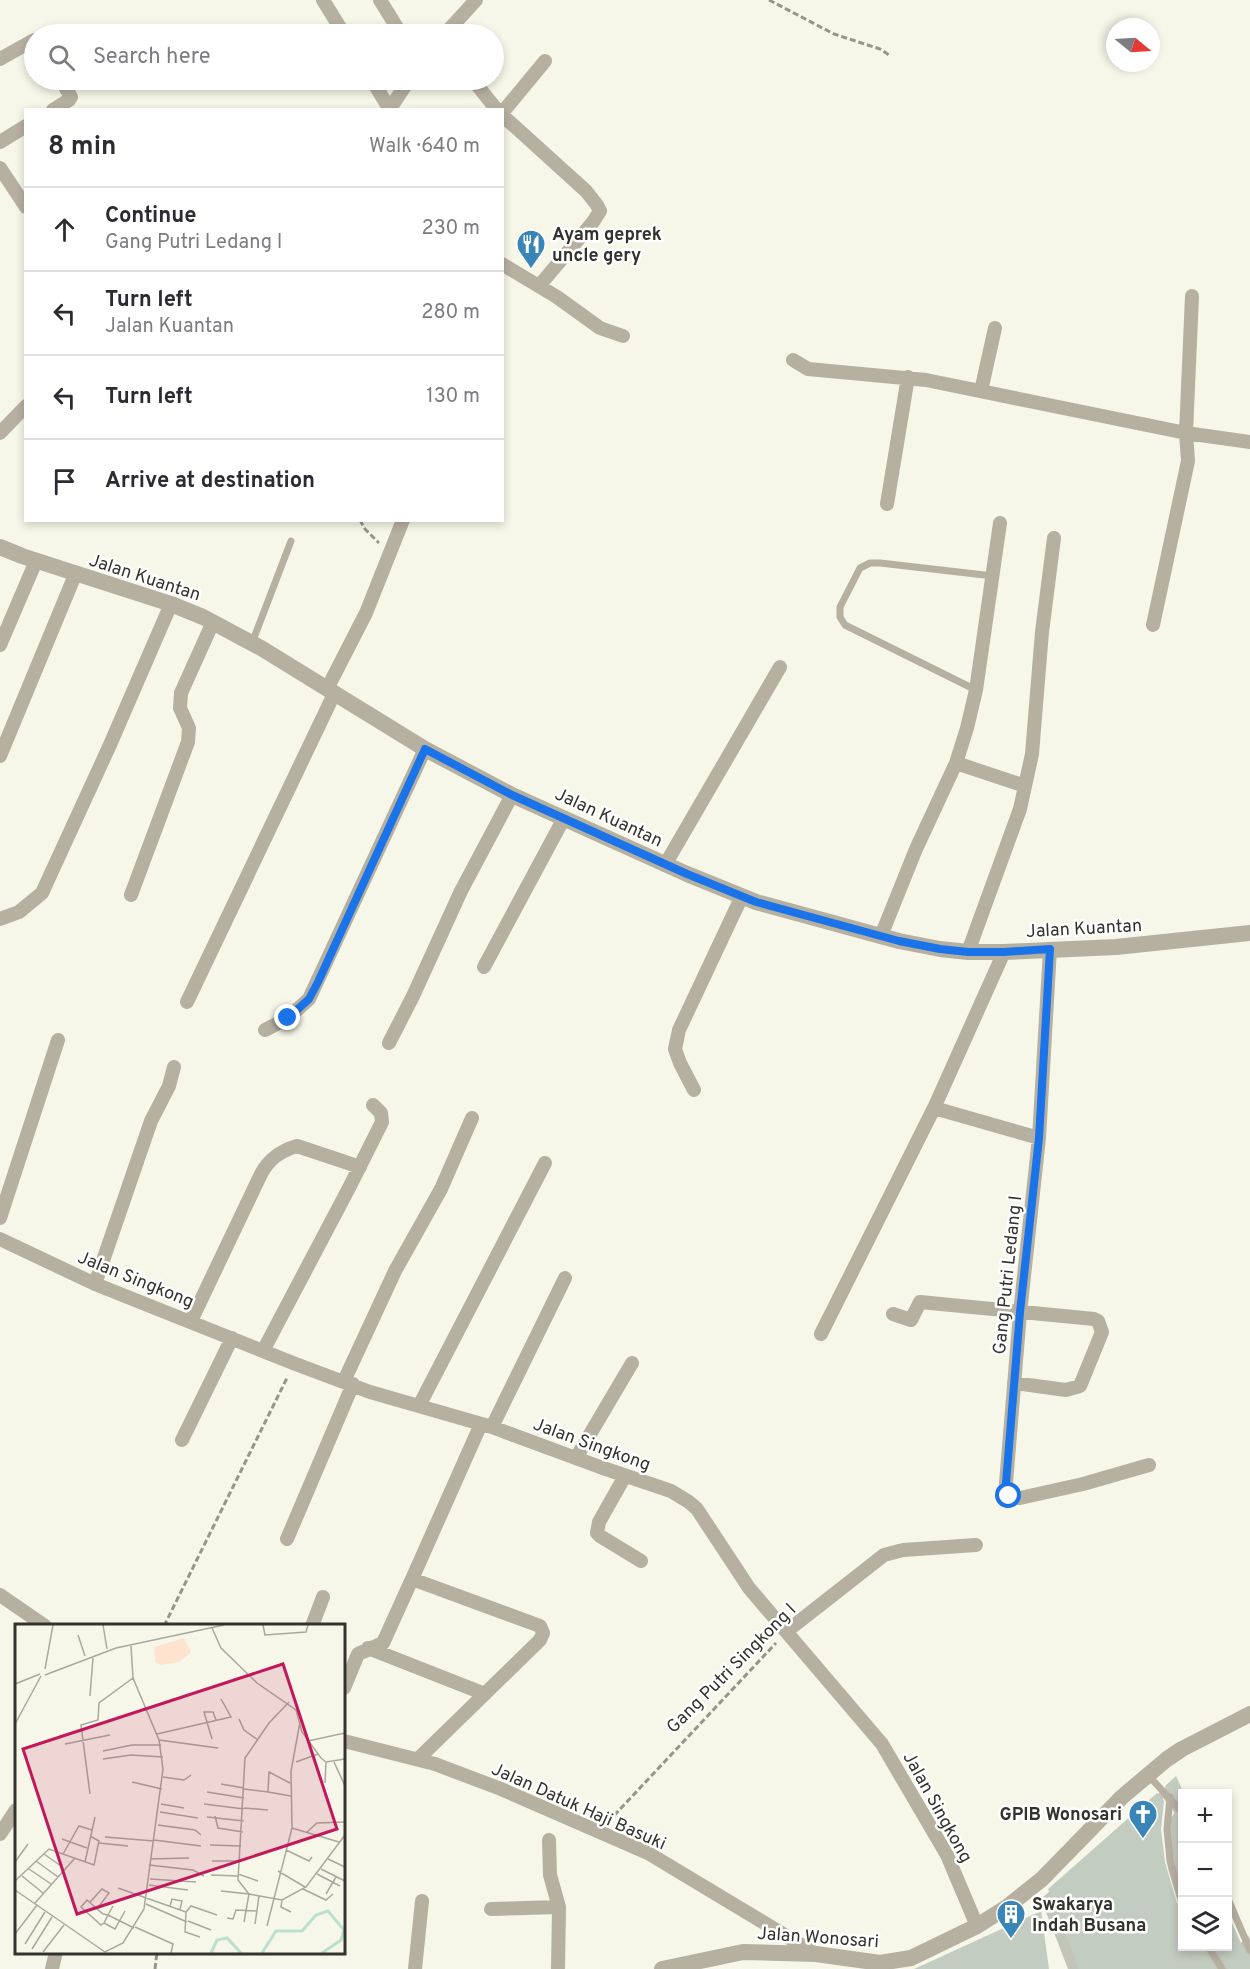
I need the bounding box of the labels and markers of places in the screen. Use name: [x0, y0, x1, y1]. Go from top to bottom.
place label: Ayam geprek uncle gery: [552, 224, 662, 268]
restaurant icon: Ayam geprek uncle gery: [515, 228, 547, 270]
church icon: GPIB Wonosari: [1127, 1798, 1159, 1840]
place label: GPIB Wonosari: [999, 1804, 1122, 1827]
place label: Swakarya Indah Busana: [1032, 1894, 1146, 1938]
building icon: Swakarya Indah Busana: [995, 1898, 1027, 1940]

